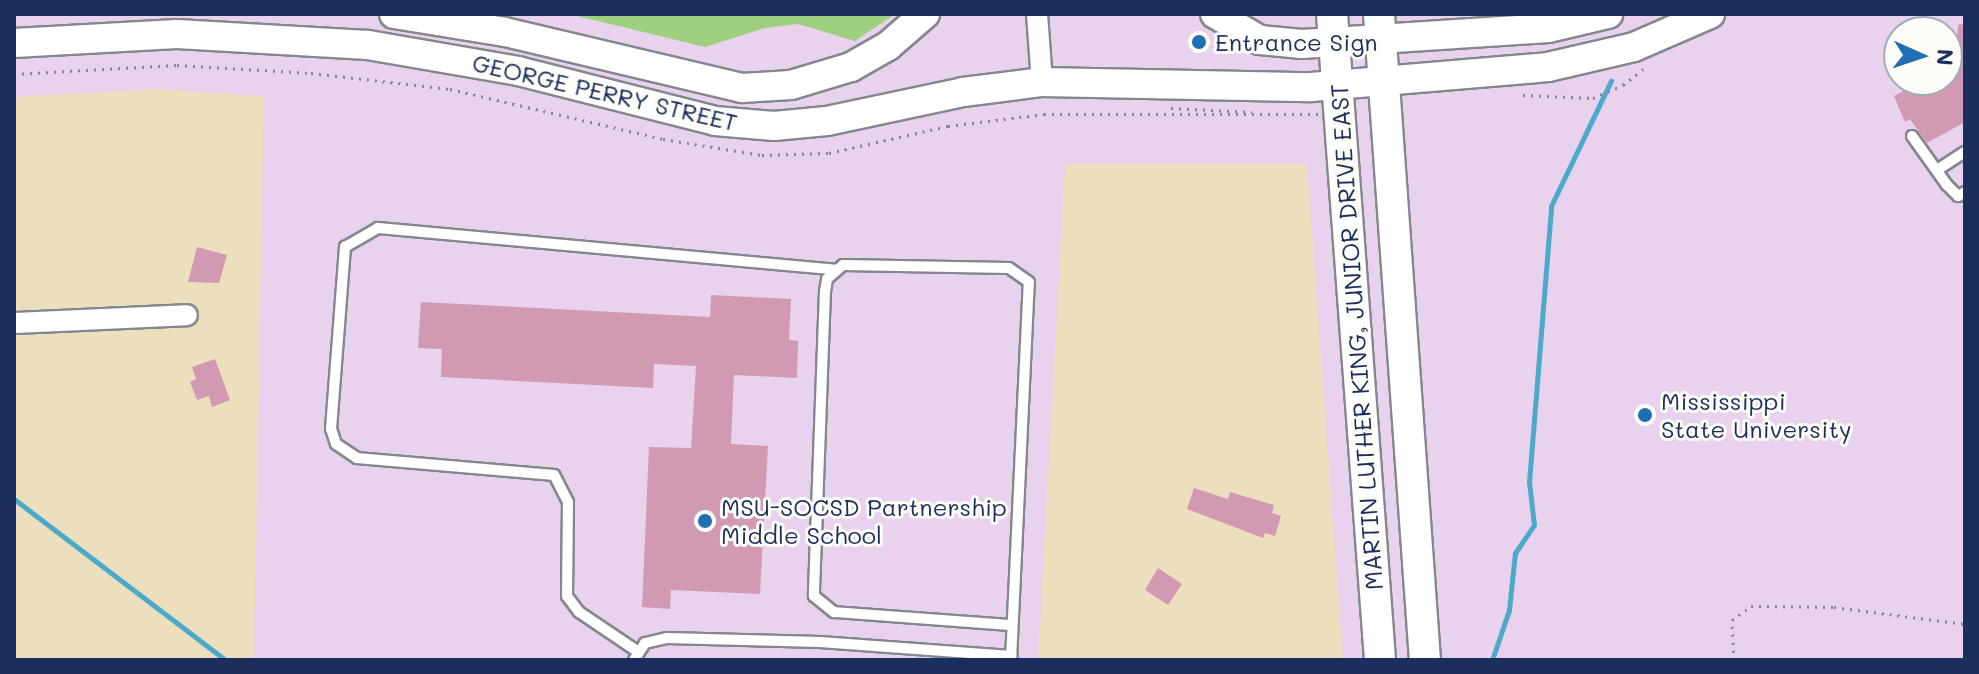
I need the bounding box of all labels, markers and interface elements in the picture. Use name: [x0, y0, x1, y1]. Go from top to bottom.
north arrow: [1883, 16, 1963, 96]
place label: Entrance Sign: [1215, 28, 1378, 56]
marker: Entrance Sign: [1190, 33, 1208, 51]
street label: GEORGE PERRY STREET: [470, 48, 740, 136]
text: N: [1931, 48, 1960, 66]
street label: MARTIN LUTHER KING, JUNIOR DRIVE EAST: [1324, 83, 1388, 591]
place label: Mississippi State University: [1661, 387, 1851, 443]
marker: Mississippi State University: [1636, 406, 1654, 424]
place label: MSU-SOCSD Partnership Middle School: [721, 493, 1007, 549]
marker: MSU-SOCSD Partnership Middle School: [696, 512, 714, 530]

